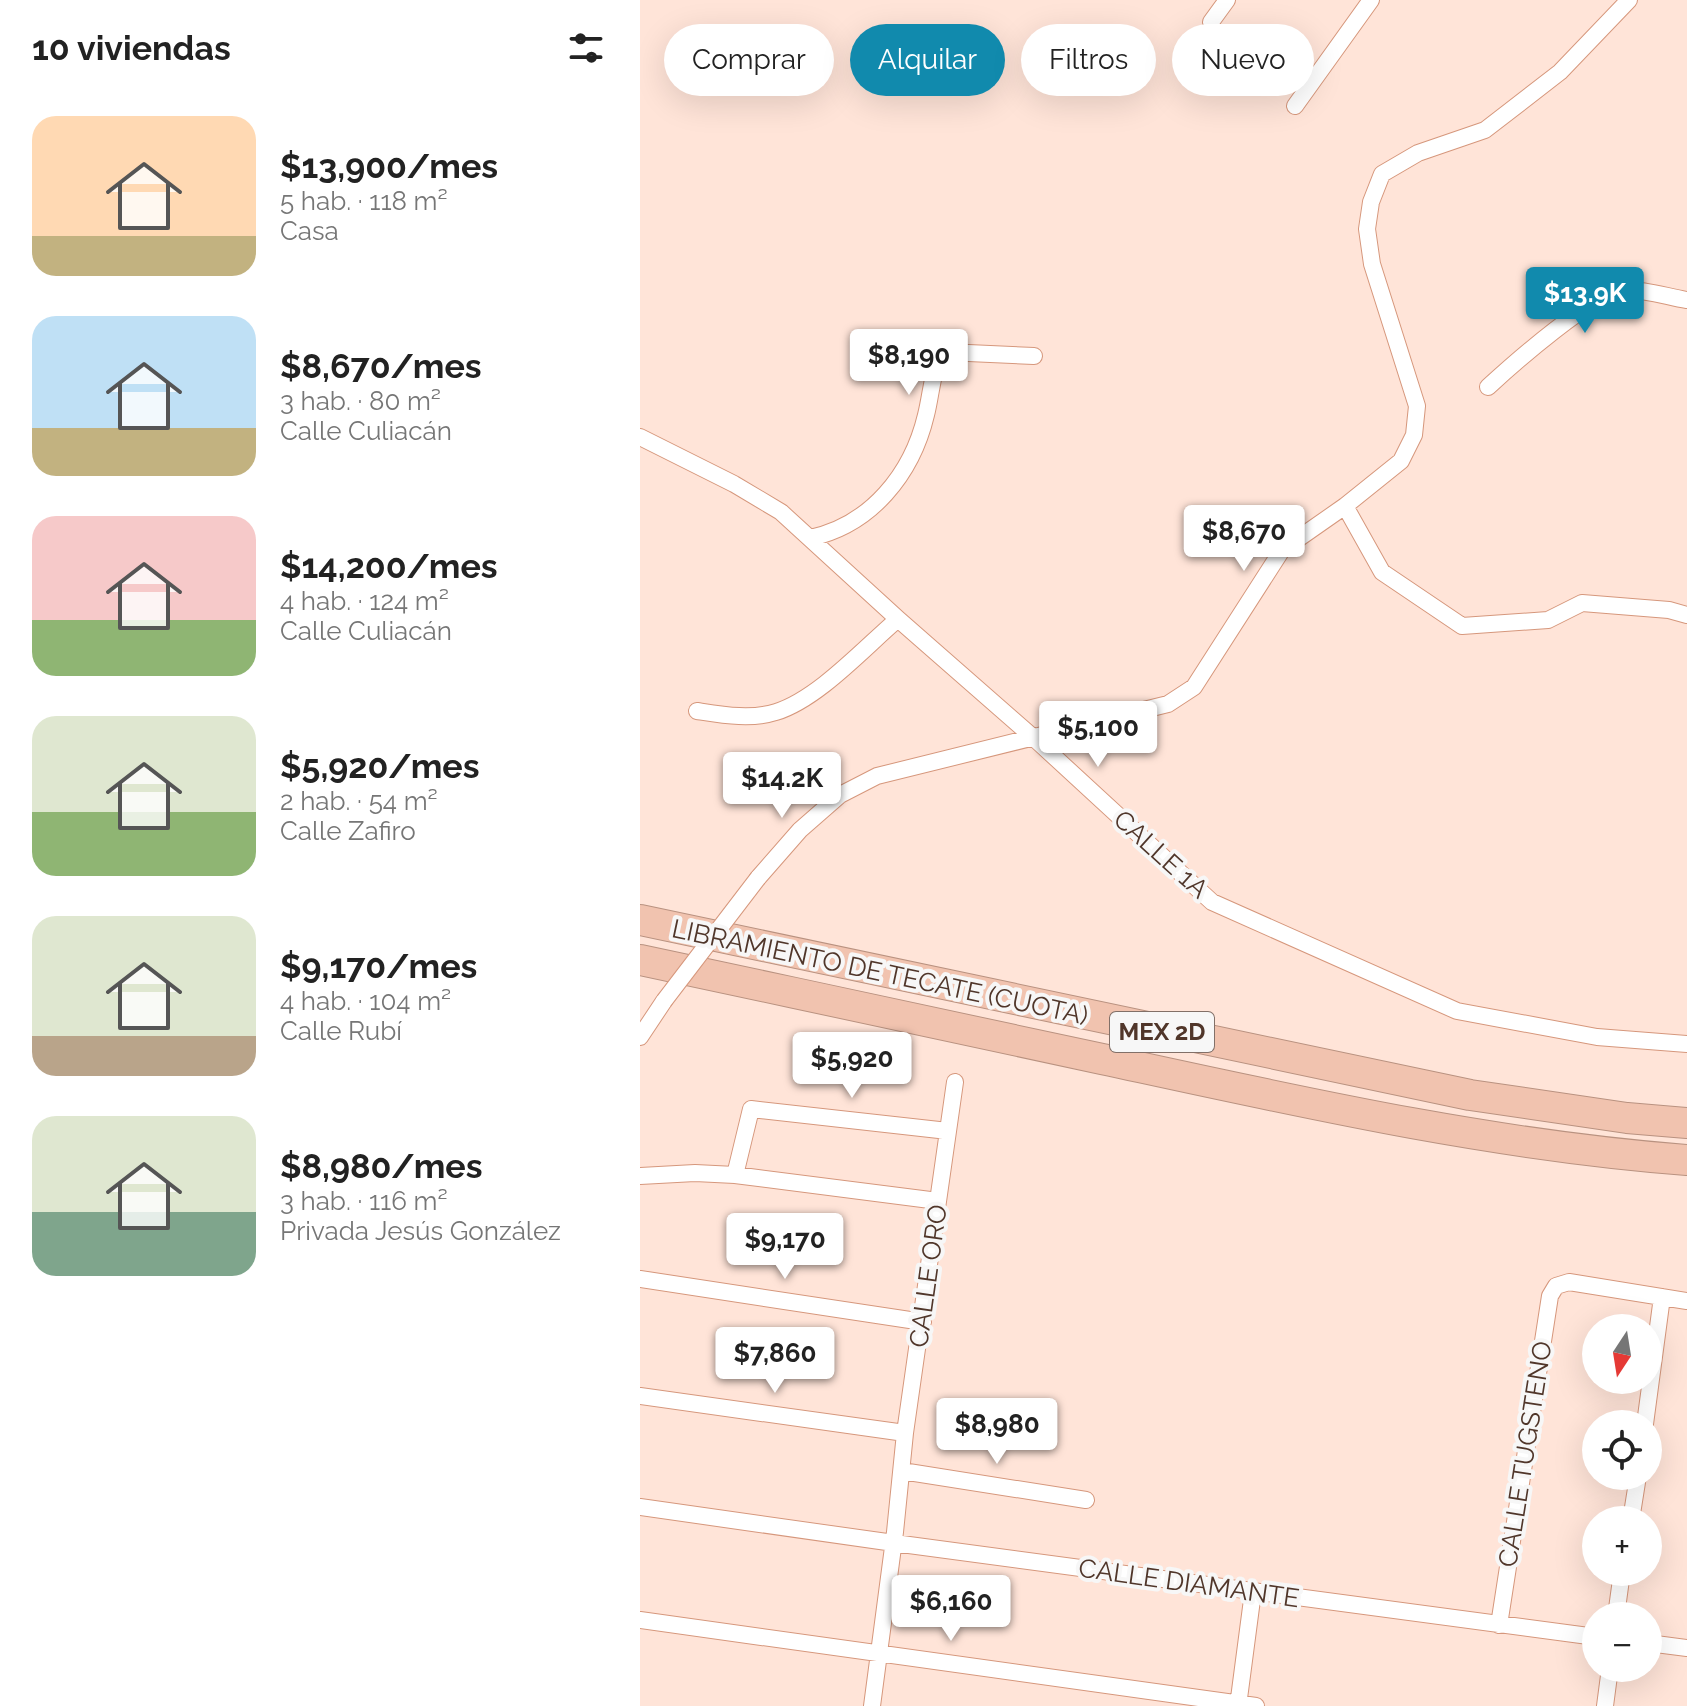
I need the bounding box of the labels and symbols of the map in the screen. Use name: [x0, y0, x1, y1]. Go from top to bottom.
pin: $13.9K: [1520, 267, 1650, 335]
pin: $8,190: [844, 329, 974, 397]
pin: $8,670: [1179, 505, 1309, 573]
pin: $5,100: [1033, 701, 1163, 769]
pin: $14.2K: [717, 752, 847, 820]
street label: CALLE 1A: [1108, 804, 1215, 904]
street label: LIBRAMIENTO DE TECATE (CUOTA): [669, 913, 1091, 1031]
road number: MEX 2D: [1110, 1012, 1214, 1052]
pin: $5,920: [787, 1032, 917, 1100]
street label: CALLE ORO: [903, 1203, 953, 1349]
pin: $9,170: [720, 1213, 850, 1281]
north arrow: [1582, 1314, 1662, 1394]
pin: $7,860: [710, 1327, 840, 1395]
street label: CALLE TUGSTENO: [1492, 1339, 1558, 1569]
pin: $8,980: [932, 1398, 1062, 1466]
street label: CALLE DIAMANTE: [1077, 1553, 1301, 1613]
pin: $6,160: [886, 1575, 1016, 1643]

